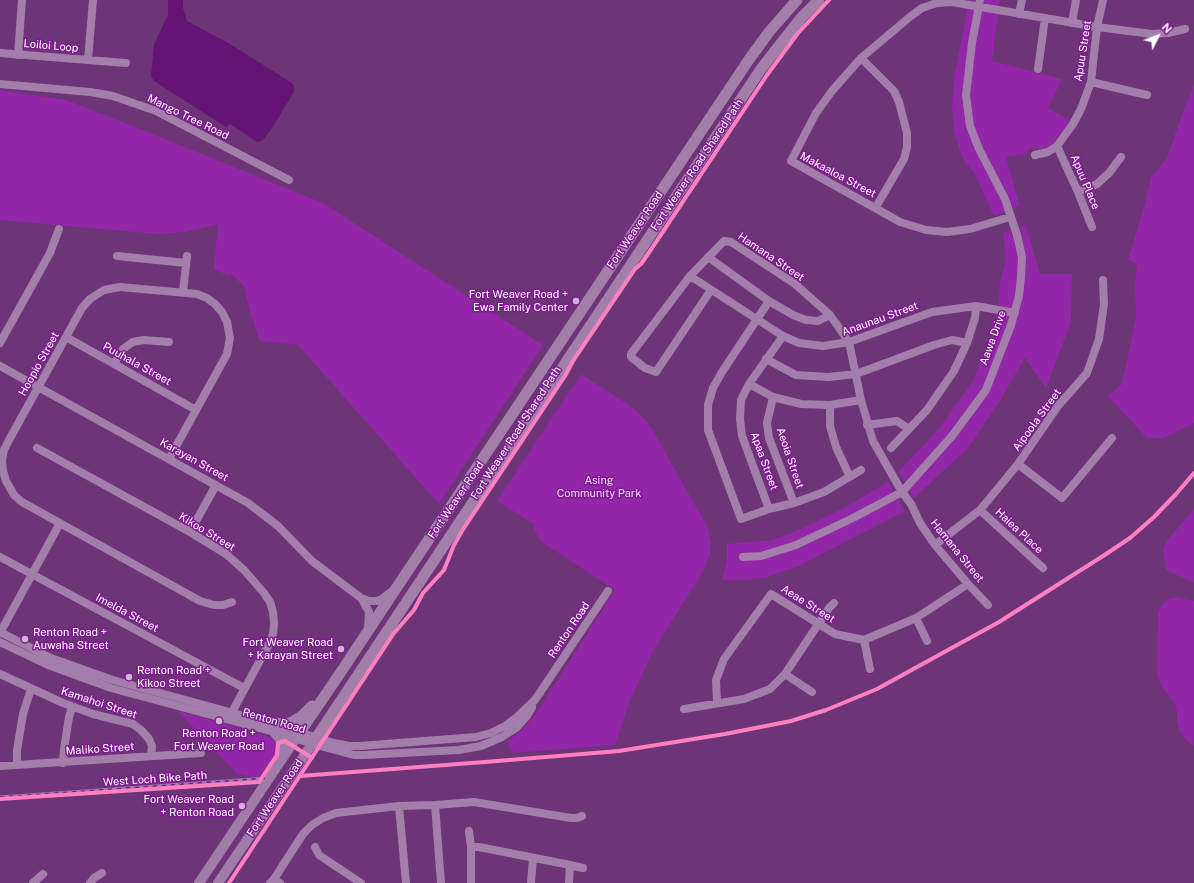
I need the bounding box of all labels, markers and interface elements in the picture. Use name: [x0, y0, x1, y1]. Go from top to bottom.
north arrow: [1138, 16, 1178, 56]
street label: Apuu Street: [1072, 19, 1094, 83]
text: N: [1160, 21, 1174, 35]
street label: Loiloi Loop: [23, 37, 79, 55]
street label: Mango Tree Road: [145, 92, 231, 142]
street label: Fort Weaver Road Shared Path: [648, 97, 746, 233]
street label: Makaaloa Street: [798, 149, 878, 201]
street label: Apuu Place: [1068, 153, 1102, 211]
street label: Fort Weaver Road: [604, 189, 666, 271]
street label: Hamana Street: [735, 230, 807, 284]
place label: Fort Weaver Road + Ewa Family Center: [469, 288, 568, 314]
marker: Fort Weaver Road + Ewa Family Center: [571, 296, 581, 306]
street label: Anaunau Street: [840, 299, 920, 339]
street label: Aawa Drive: [977, 309, 1009, 367]
street label: Hoopio Street: [16, 330, 62, 398]
street label: Puuhala Street: [100, 340, 174, 388]
street label: Fort Weaver Road Shared Path: [468, 364, 564, 502]
street label: Aipoola Street: [1010, 386, 1064, 454]
street label: Aeoia Street: [773, 426, 807, 490]
street label: Apaa Street: [747, 430, 781, 492]
street label: Karayan Street: [157, 436, 231, 484]
street label: Fort Weaver Road: [425, 459, 487, 541]
park label: Asing Community Park: [557, 474, 641, 500]
street label: Haiea Place: [992, 505, 1046, 557]
street label: Kikoo Street: [176, 510, 238, 554]
street label: Hamana Street: [928, 517, 986, 585]
street label: Aeae Street: [779, 582, 837, 626]
street label: Imelda Street: [93, 591, 161, 635]
street label: Renton Road: [545, 599, 593, 661]
place label: Renton Road + Auwaha Street: [33, 626, 109, 652]
marker: Renton Road + Auwaha Street: [20, 634, 30, 644]
place label: Fort Weaver Road + Karayan Street: [243, 636, 333, 662]
marker: Fort Weaver Road + Karayan Street: [336, 644, 346, 654]
place label: Renton Road + Kikoo Street: [137, 664, 211, 690]
marker: Renton Road + Kikoo Street: [124, 672, 134, 682]
street label: Kamahoi Street: [59, 684, 139, 722]
street label: Renton Road: [241, 706, 307, 736]
marker: Renton Road + Fort Weaver Road: [214, 716, 224, 726]
place label: Renton Road + Fort Weaver Road: [174, 727, 264, 753]
street label: Maliko Street: [65, 740, 135, 758]
street label: Fort Weaver Road: [244, 757, 306, 839]
street label: West Loch Bike Path: [103, 769, 207, 789]
place label: Fort Weaver Road + Renton Road: [144, 793, 234, 819]
marker: Fort Weaver Road + Renton Road: [237, 801, 247, 811]

